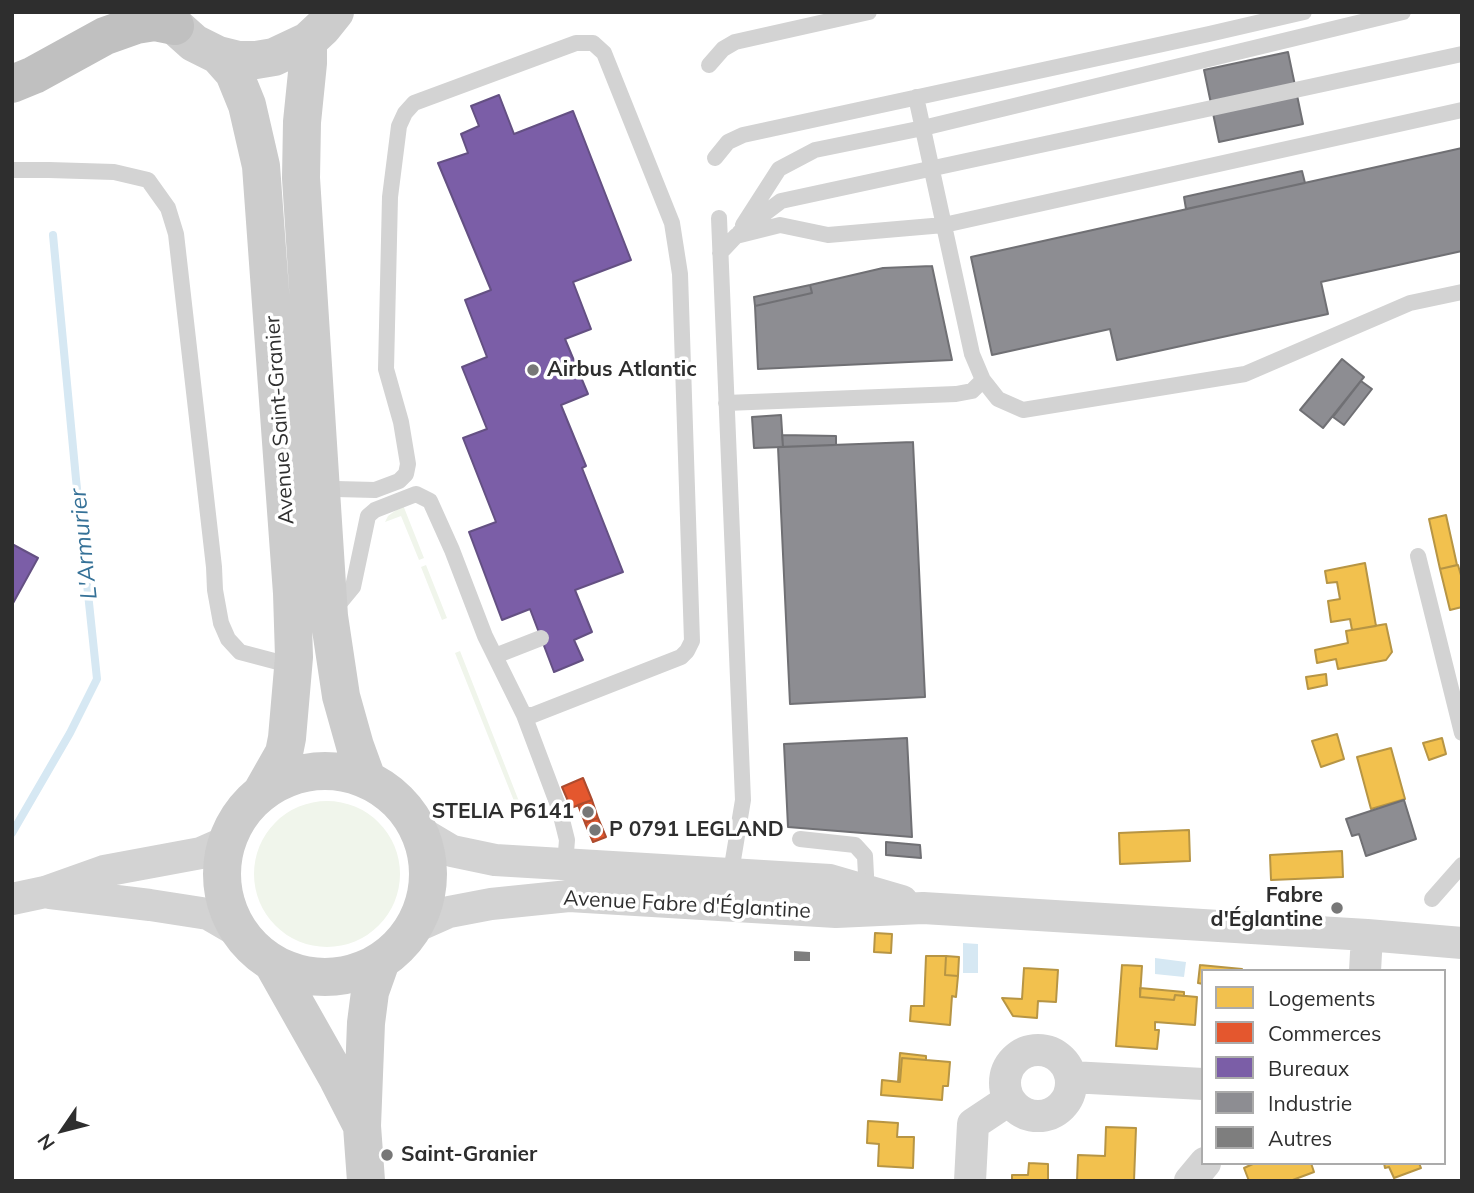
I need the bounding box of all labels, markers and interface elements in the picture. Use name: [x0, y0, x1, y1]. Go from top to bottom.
street label: Avenue Saint-Granier: [260, 315, 300, 525]
place label: Airbus Atlantic: [547, 357, 697, 383]
marker: Airbus Atlantic: [525, 362, 541, 378]
water label: L'Armurier: [64, 487, 104, 601]
place label: STELIA P6141: [432, 799, 574, 825]
marker: STELIA P6141: [580, 804, 596, 820]
place label: P 0791 LEGLAND: [609, 817, 784, 843]
marker: P 0791 LEGLAND: [587, 822, 603, 838]
place label: Fabre d'Églantine: [1211, 883, 1323, 933]
street label: Avenue Fabre d'Églantine: [563, 886, 811, 924]
marker: Fabre d'Églantine: [1329, 900, 1345, 916]
legend: [1201, 969, 1446, 1165]
text: Logements: [1268, 985, 1375, 1011]
text: Commerces: [1268, 1020, 1381, 1046]
text: Bureaux: [1268, 1055, 1349, 1081]
text: Industrie: [1268, 1090, 1352, 1116]
north arrow: [28, 1095, 98, 1165]
text: Autres: [1268, 1125, 1332, 1151]
text: N: [32, 1129, 60, 1155]
place label: Saint-Granier: [401, 1142, 537, 1168]
marker: Saint-Granier: [379, 1147, 395, 1163]

